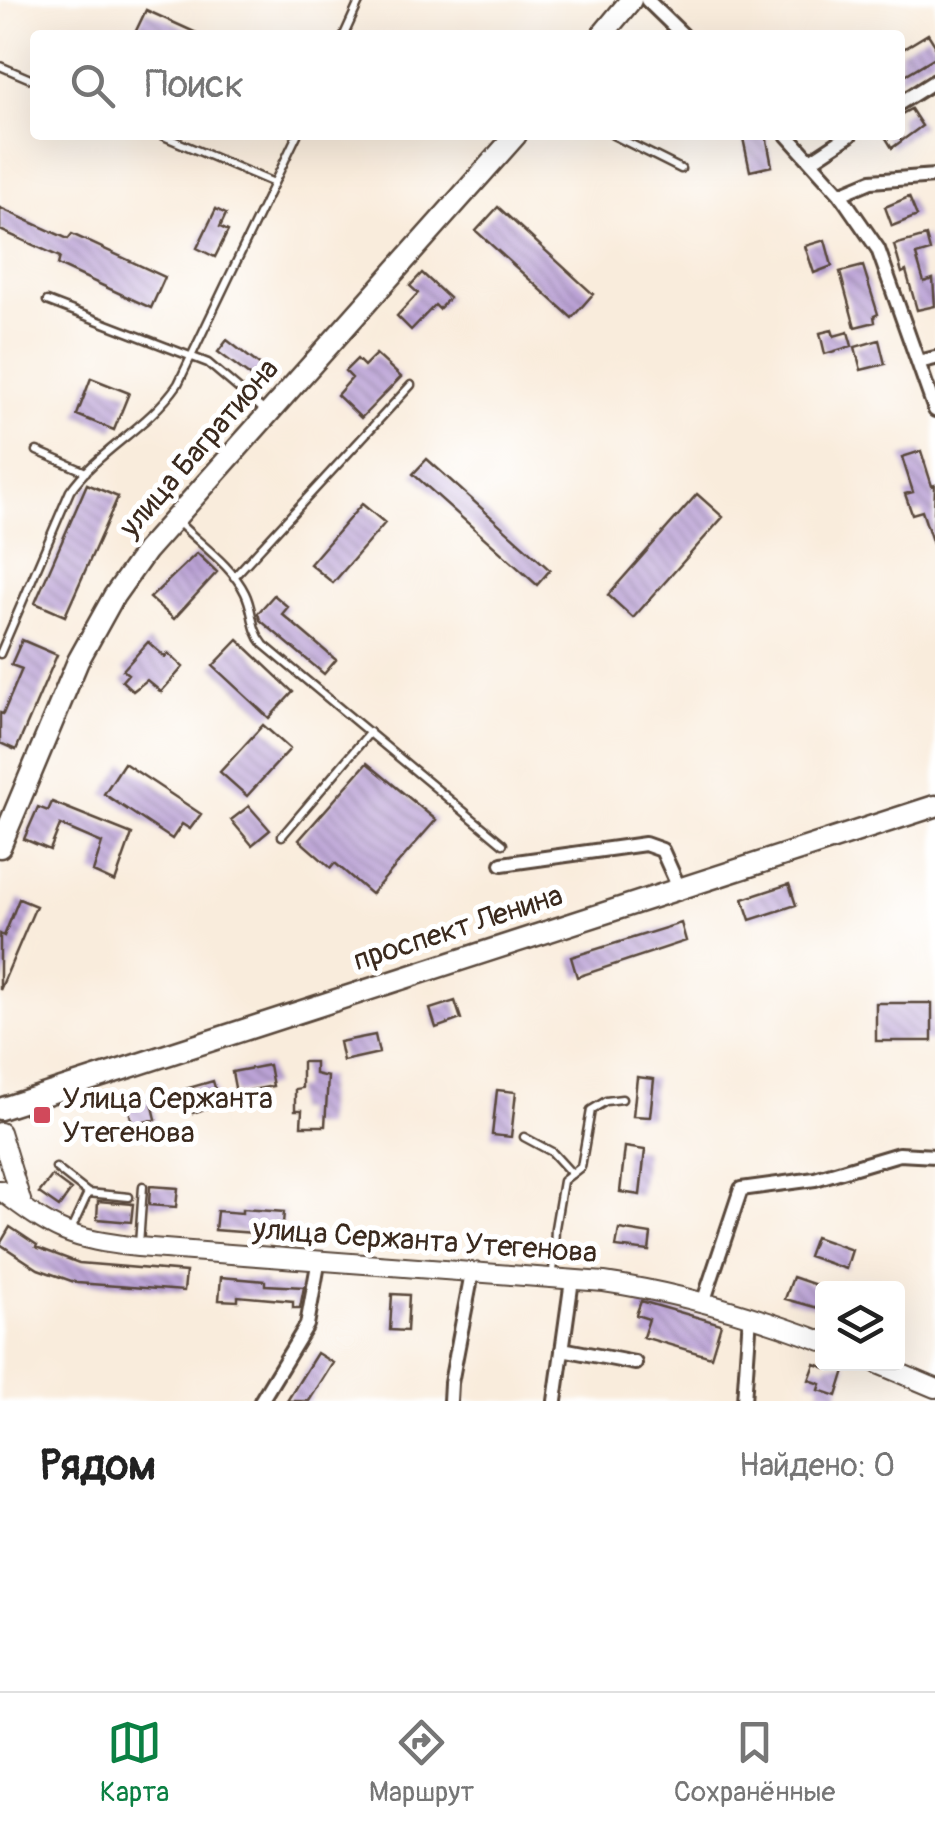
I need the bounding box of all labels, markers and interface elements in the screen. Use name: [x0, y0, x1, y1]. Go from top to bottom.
search box: [30, 30, 905, 140]
icon: search: [65, 58, 120, 113]
text: Поиск: [145, 61, 244, 109]
street label: улица Багратиона: [111, 351, 287, 546]
street label: проспект Ленина: [349, 877, 567, 979]
place label: Улица Сержанта Утегенова: [62, 1080, 273, 1151]
marker: Улица Сержанта Утегенова: [31, 1104, 53, 1126]
street label: улица Сержанта Утегенова: [251, 1210, 598, 1271]
map controls: [815, 1281, 905, 1371]
button: layers: [815, 1281, 905, 1371]
text: Рядом: [40, 1440, 156, 1492]
text: Найдено: 0: [739, 1446, 895, 1486]
tab: Карта: [100, 1715, 169, 1810]
tab: Маршрут: [369, 1715, 474, 1810]
tab: Сохранённые: [674, 1715, 835, 1810]

